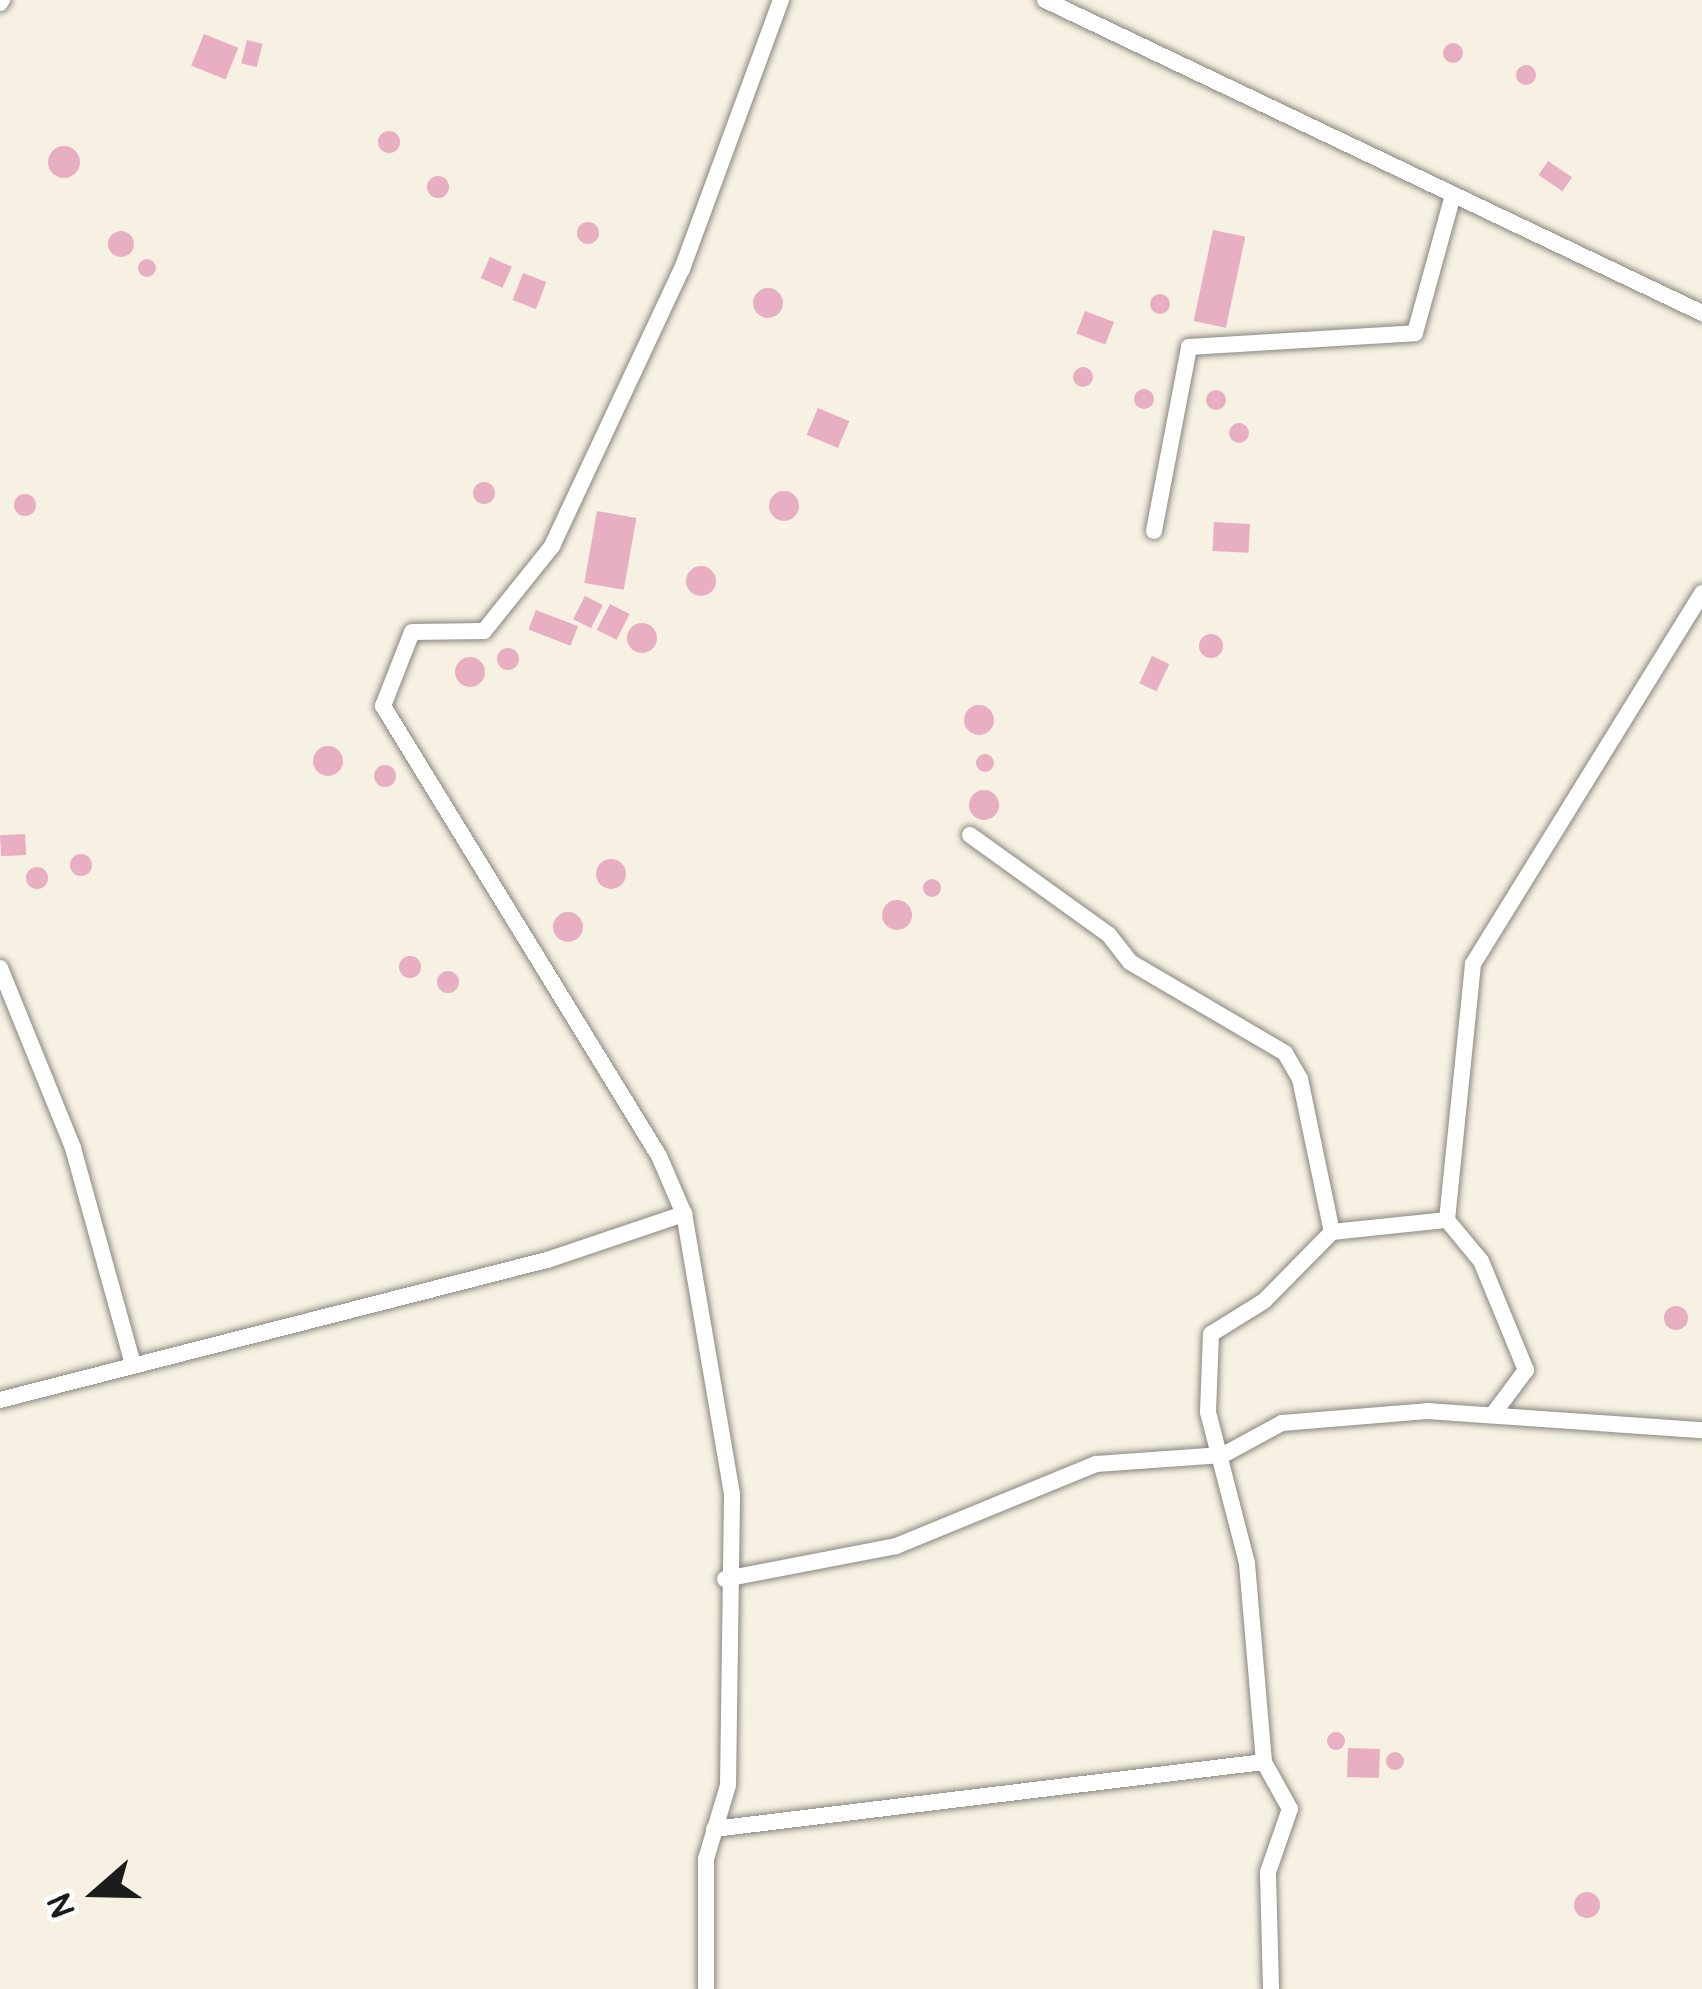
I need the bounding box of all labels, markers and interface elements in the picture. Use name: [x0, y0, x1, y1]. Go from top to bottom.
north arrow: [36, 1833, 156, 1953]
text: N: [39, 1888, 85, 1923]

